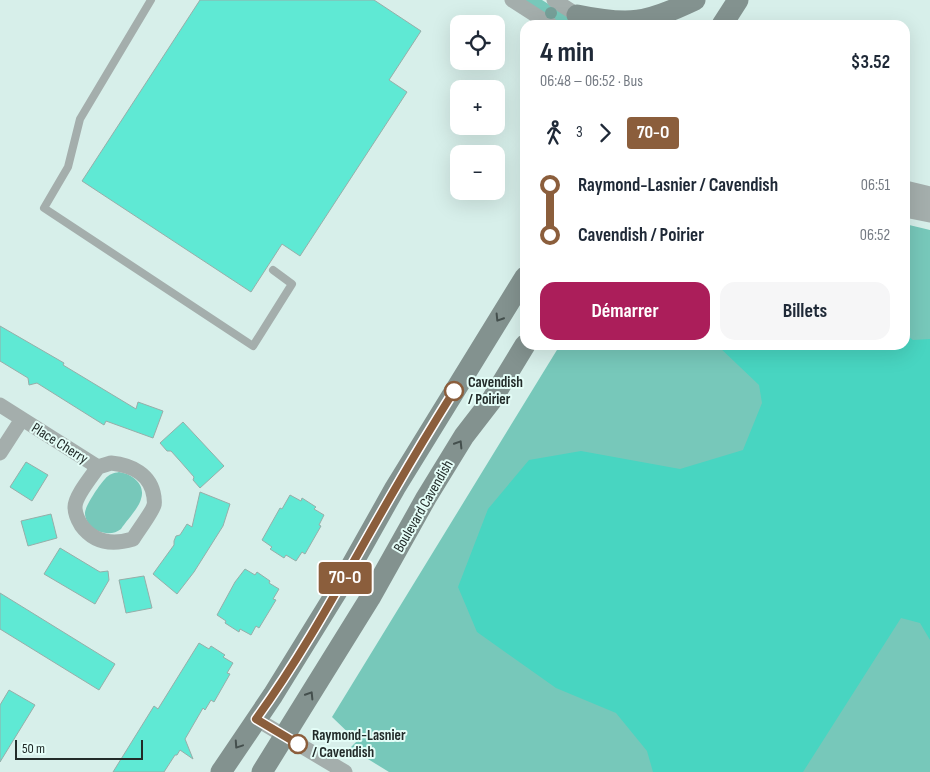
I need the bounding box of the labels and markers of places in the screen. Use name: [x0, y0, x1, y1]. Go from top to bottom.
place label: Cavendish / Poirier: [468, 373, 523, 409]
marker: Cavendish / Poirier: [444, 381, 464, 401]
place label: Raymond-Lasnier / Cavendish: [312, 726, 406, 762]
marker: Raymond-Lasnier / Cavendish: [288, 734, 308, 754]

